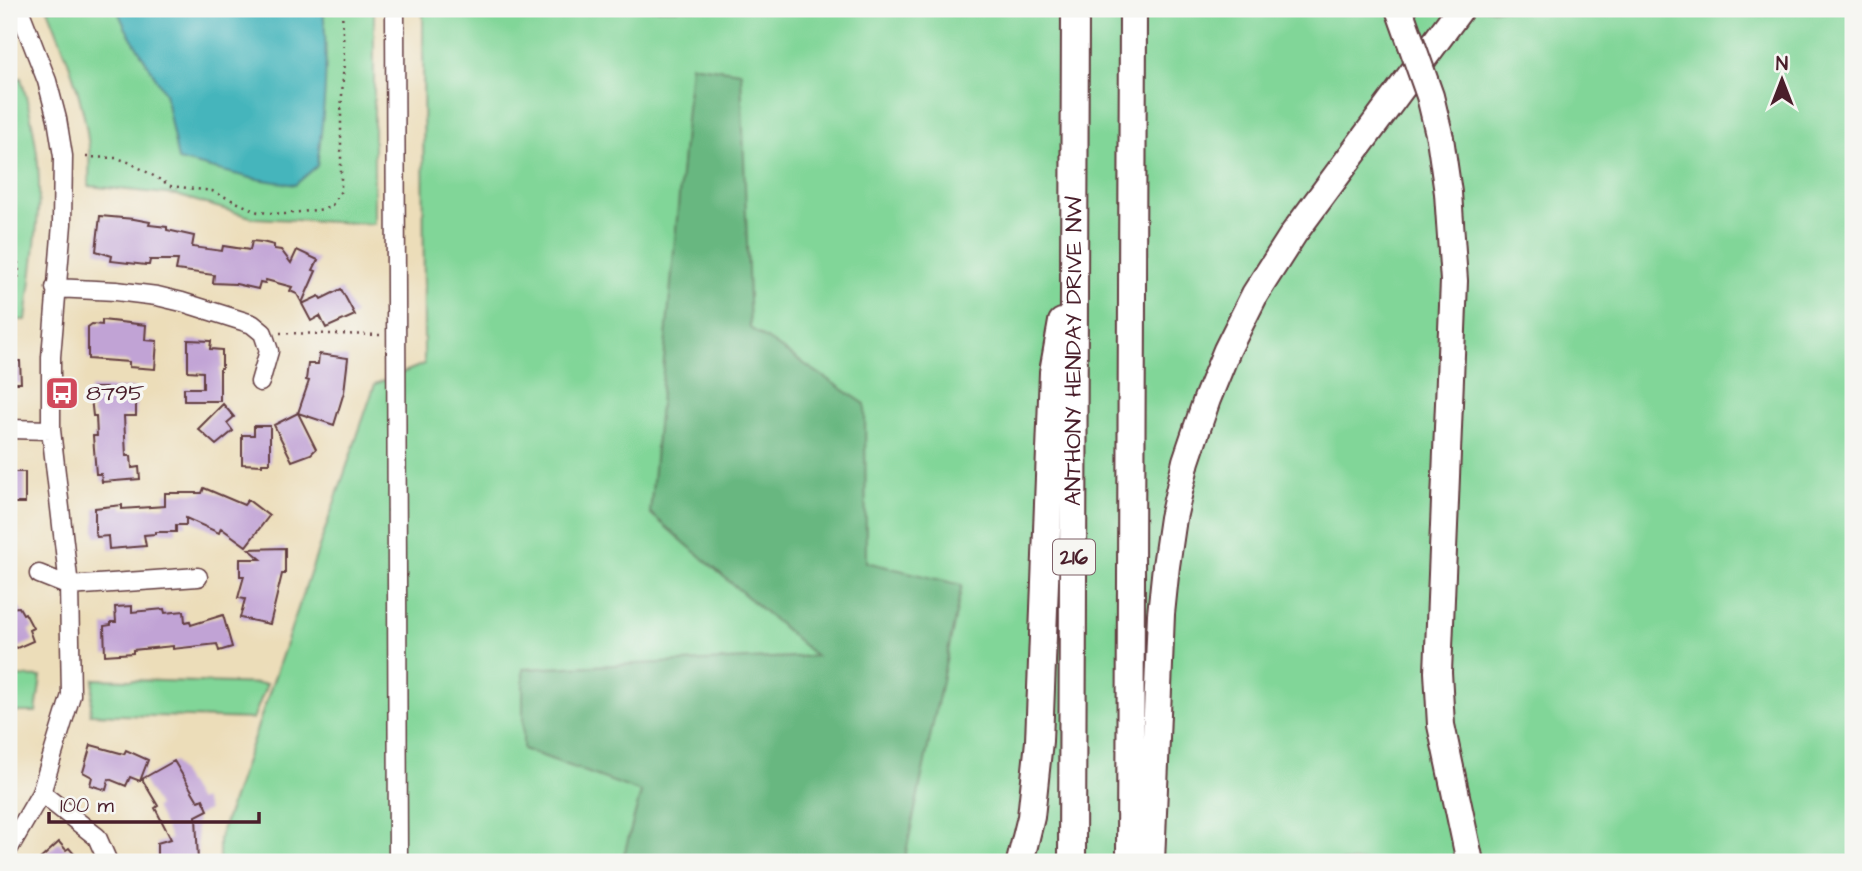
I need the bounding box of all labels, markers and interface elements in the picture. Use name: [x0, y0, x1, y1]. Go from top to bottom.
north arrow: [1746, 46, 1816, 116]
text: N: [1776, 51, 1788, 78]
street label: ANTHONY HENDAY DRIVE NW: [1057, 196, 1090, 506]
bus stop icon: 8795: [43, 374, 81, 412]
place label: 8795: [86, 377, 144, 409]
road number: 216: [1053, 540, 1095, 574]
scale bar: [49, 780, 259, 824]
text: 100 m: [60, 791, 115, 820]

